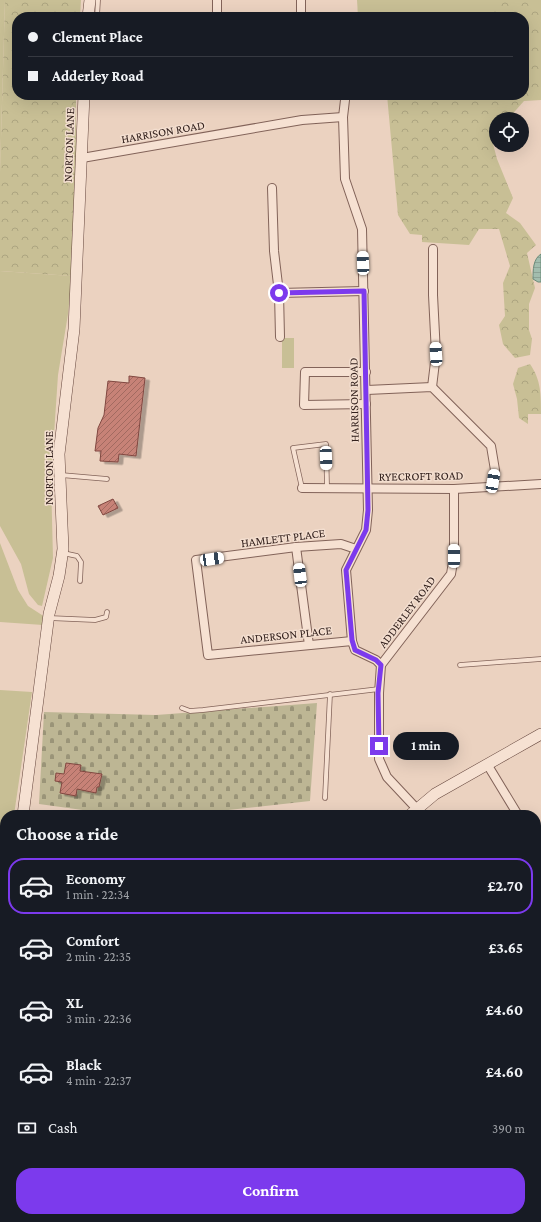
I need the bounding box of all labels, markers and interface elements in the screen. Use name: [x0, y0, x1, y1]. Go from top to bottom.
text: Clement Place: [52, 29, 143, 45]
text: Adderley Road: [52, 68, 144, 84]
street label: NORTON LANE: [61, 107, 77, 182]
map controls: [489, 112, 529, 152]
button: locate: [489, 112, 529, 152]
street label: HARRISON ROAD: [120, 118, 206, 146]
car: [357, 251, 369, 275]
route start: [270, 284, 288, 302]
car: [429, 342, 443, 366]
street label: HARRISON ROAD: [346, 358, 362, 442]
street label: NORTON LANE: [42, 430, 56, 505]
car: [320, 446, 332, 470]
street label: RYECROFT ROAD: [378, 468, 464, 484]
car: [485, 468, 501, 494]
street label: HAMLETT PLACE: [240, 526, 326, 550]
car: [448, 544, 460, 568]
car: [199, 551, 225, 567]
car: [293, 562, 307, 588]
street label: ADDERLEY ROAD: [375, 573, 439, 651]
street label: ANDERSON PLACE: [240, 623, 333, 647]
callout: 1 min: [393, 732, 459, 760]
route end: [370, 737, 388, 755]
text: 1 min: [411, 738, 441, 753]
text: Choose a ride: [16, 824, 118, 844]
icon: car: [18, 868, 54, 904]
text: Economy: [66, 871, 125, 887]
text: £2.70: [488, 878, 523, 894]
text: 1 min · 22:34: [66, 887, 130, 902]
icon: car: [18, 930, 54, 966]
text: Comfort: [66, 933, 120, 949]
text: £3.65: [489, 940, 523, 956]
text: 2 min · 22:35: [66, 949, 131, 964]
icon: car: [18, 992, 54, 1028]
text: XL: [66, 995, 83, 1011]
text: £4.60: [486, 1002, 523, 1018]
text: 3 min · 22:36: [66, 1011, 132, 1026]
icon: car: [18, 1054, 54, 1090]
text: Black: [66, 1057, 101, 1073]
text: £4.60: [486, 1064, 523, 1080]
text: 4 min · 22:37: [66, 1073, 131, 1088]
icon: cash: [16, 1117, 38, 1139]
text: Cash: [48, 1120, 78, 1136]
text: 390 m: [492, 1121, 525, 1136]
button: Confirm: [16, 1168, 525, 1214]

